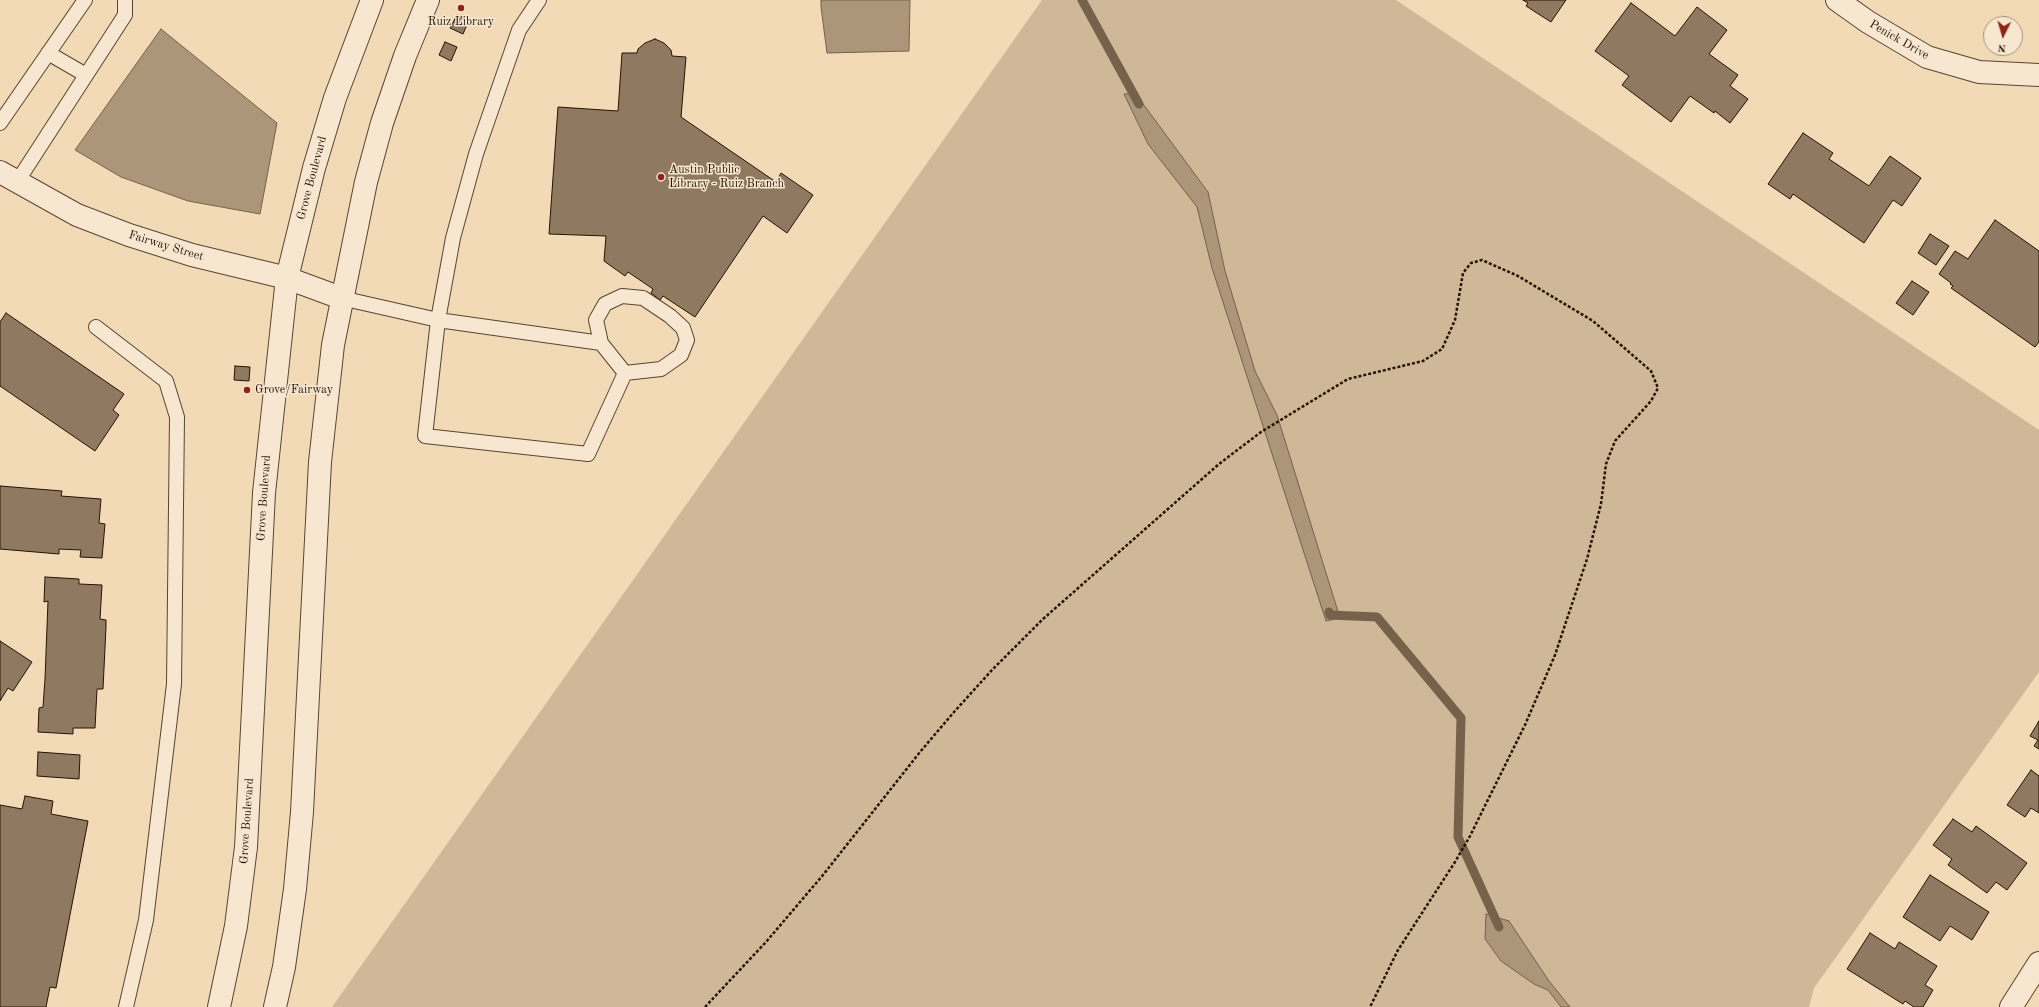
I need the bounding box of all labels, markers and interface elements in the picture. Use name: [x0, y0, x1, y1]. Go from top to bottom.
marker: Ruiz Library: [456, 3, 466, 13]
place label: Ruiz Library: [428, 15, 494, 29]
north arrow: [1983, 16, 2023, 56]
street label: Penick Drive: [1867, 17, 1931, 63]
text: N: [1997, 42, 2007, 53]
street label: Grove Boulevard: [294, 135, 330, 221]
place label: Austin Public Library - Ruiz Branch: [669, 163, 784, 191]
marker: Austin Public Library - Ruiz Branch: [656, 172, 666, 182]
street label: Fairway Street: [127, 228, 205, 264]
place label: Grove/Fairway: [255, 383, 333, 397]
marker: Grove/Fairway: [242, 385, 252, 395]
street label: Grove Boulevard: [254, 455, 274, 541]
street label: Grove Boulevard: [237, 778, 257, 864]

